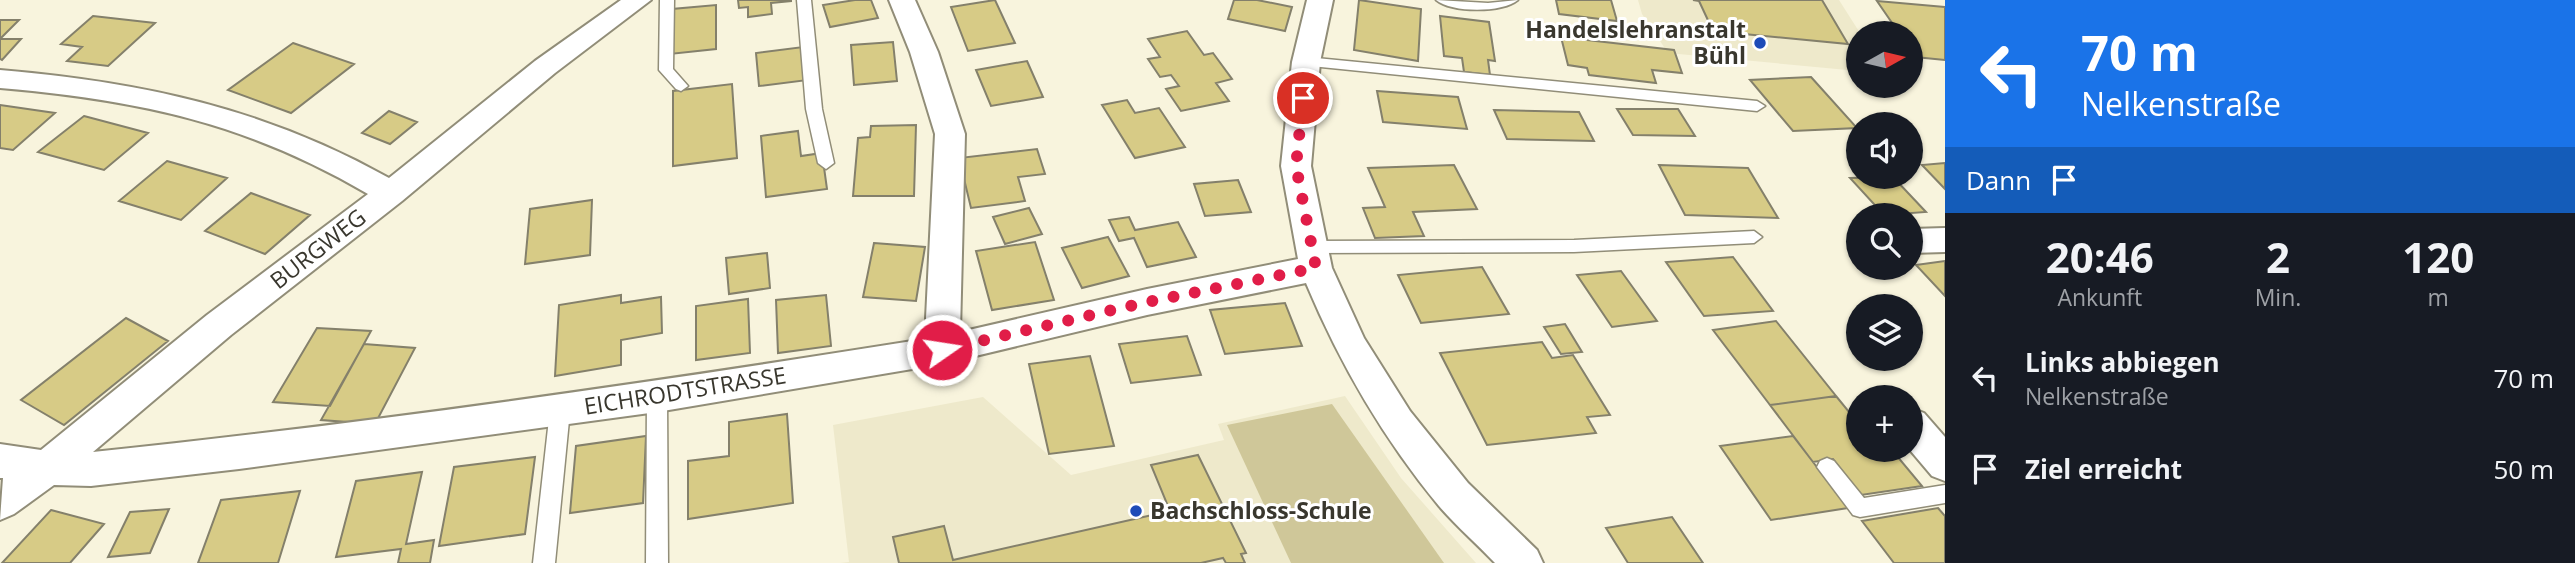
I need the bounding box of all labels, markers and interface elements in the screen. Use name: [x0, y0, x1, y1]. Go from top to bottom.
place label: Handelslehranstalt Bühl: [1525, 13, 1746, 71]
text: 70 m: [2081, 19, 2198, 85]
north arrow: [1846, 21, 1923, 98]
map controls: [1846, 21, 1923, 462]
icon: left: [1966, 28, 2057, 119]
marker: Handelslehranstalt Bühl: [1752, 35, 1768, 51]
pin: [1273, 68, 1333, 128]
icon: arrive: [1284, 79, 1322, 117]
text: Nelkenstraße: [2081, 82, 2281, 125]
button: sound: [1846, 112, 1923, 189]
icon: arrive: [2045, 161, 2083, 199]
text: Dann: [1966, 162, 2031, 198]
street label: BURGWEG: [263, 201, 372, 296]
button: search: [1846, 203, 1923, 280]
text: 20:46: [2046, 228, 2154, 285]
text: 2: [2266, 228, 2290, 285]
text: 120: [2402, 228, 2474, 285]
text: Ankunft: [2057, 281, 2142, 313]
text: Min.: [2255, 281, 2301, 313]
text: m: [2428, 281, 2449, 313]
button: layers: [1846, 294, 1923, 371]
position arrow: [905, 313, 979, 387]
text: Links abbiegen: [2025, 344, 2220, 380]
street label: EICHRODTSTRASSE: [582, 358, 788, 422]
icon: left: [1966, 359, 2004, 397]
text: 70 m: [2493, 360, 2554, 396]
text: Nelkenstraße: [2025, 380, 2169, 412]
button: +: [1846, 385, 1923, 462]
icon: arrive: [1966, 450, 2004, 488]
text: Ziel erreicht: [2025, 451, 2182, 487]
text: 50 m: [2493, 451, 2554, 487]
place label: Bachschloss-Schule: [1150, 494, 1372, 526]
marker: Bachschloss-Schule: [1128, 503, 1144, 519]

